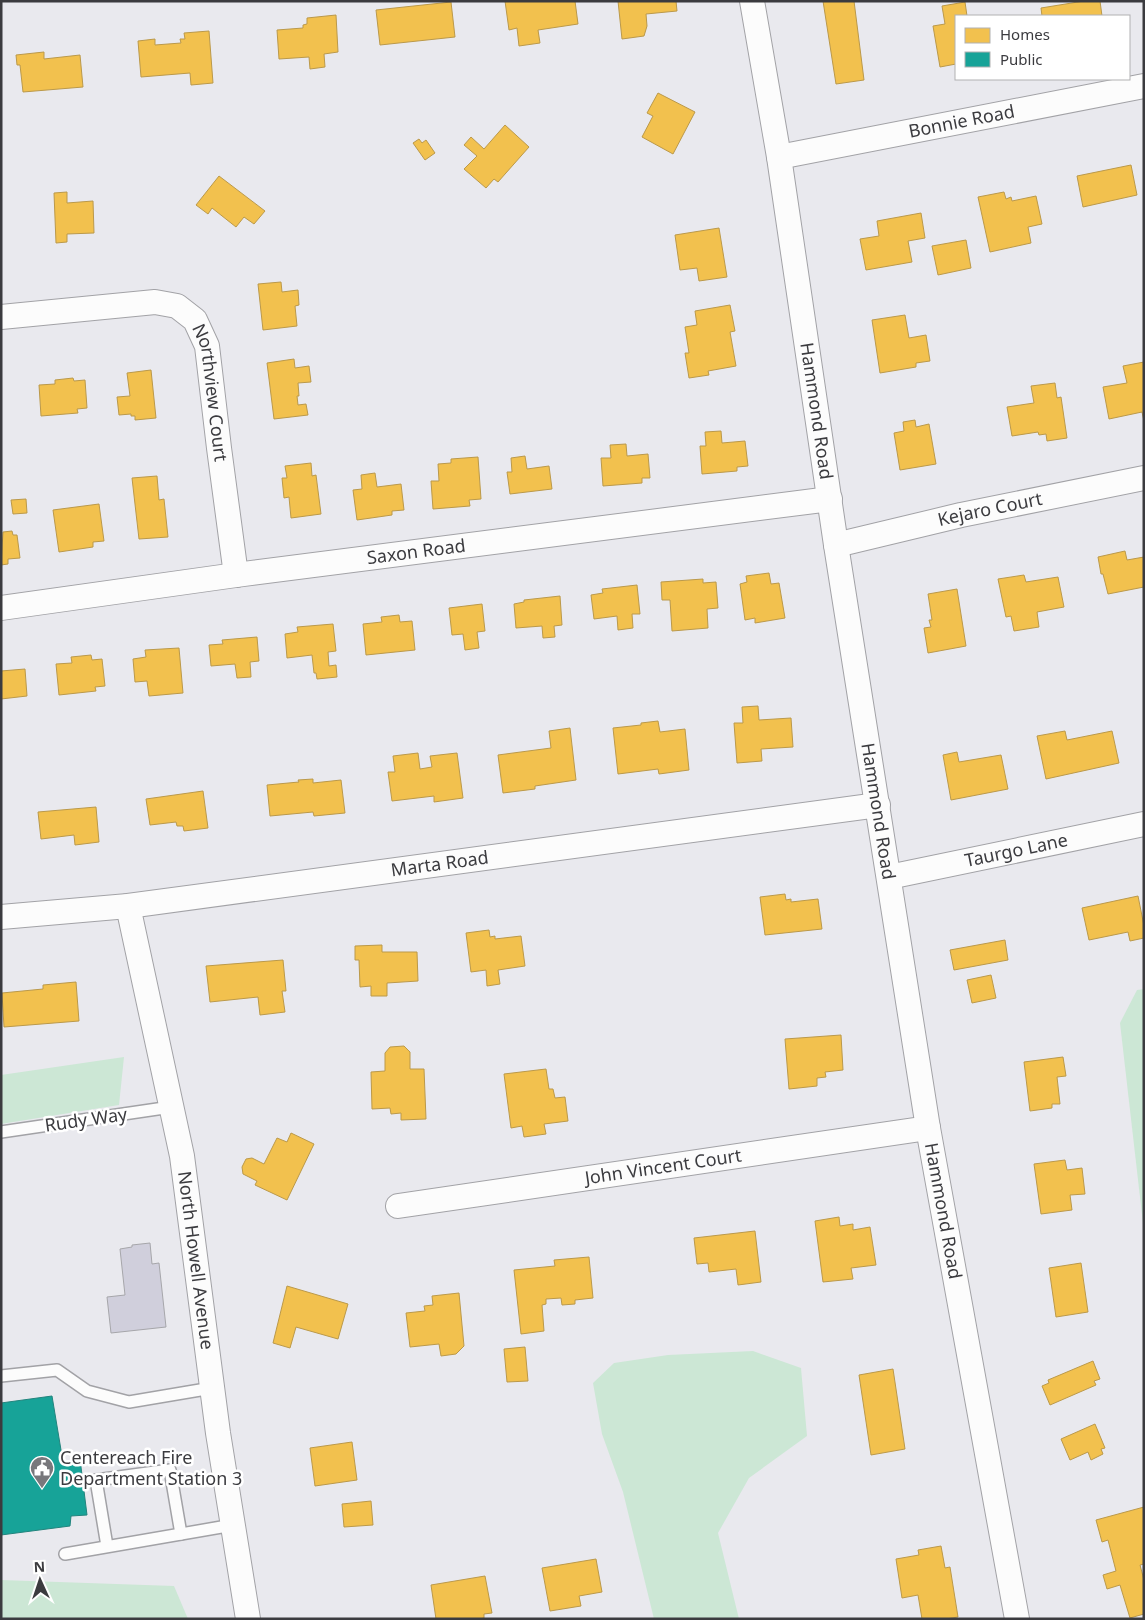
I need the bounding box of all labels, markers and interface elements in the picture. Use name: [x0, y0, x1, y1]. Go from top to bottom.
legend: [955, 15, 1130, 80]
text: Homes: [1000, 24, 1050, 44]
text: Public: [1000, 49, 1043, 69]
street label: Bonnie Road: [906, 98, 1017, 143]
street label: Northview Court: [187, 319, 234, 463]
street label: Hammond Road: [795, 341, 839, 481]
street label: Kejaro Court: [935, 486, 1045, 531]
street label: Saxon Road: [365, 533, 467, 569]
street label: Hammond Road: [856, 741, 902, 881]
street label: Taurgo Lane: [962, 827, 1070, 872]
street label: Marta Road: [389, 845, 490, 881]
street label: Rudy Way: [43, 1101, 129, 1137]
street label: Hammond Road: [920, 1141, 968, 1281]
street label: John Vincent Court: [581, 1143, 743, 1190]
street label: North Howell Avenue: [173, 1170, 220, 1351]
place label: Centereach Fire Department Station 3: [60, 1445, 242, 1490]
public building icon: Centereach Fire Department Station 3: [29, 1455, 55, 1489]
north arrow: [15, 1555, 65, 1605]
text: N: [33, 1557, 45, 1576]

